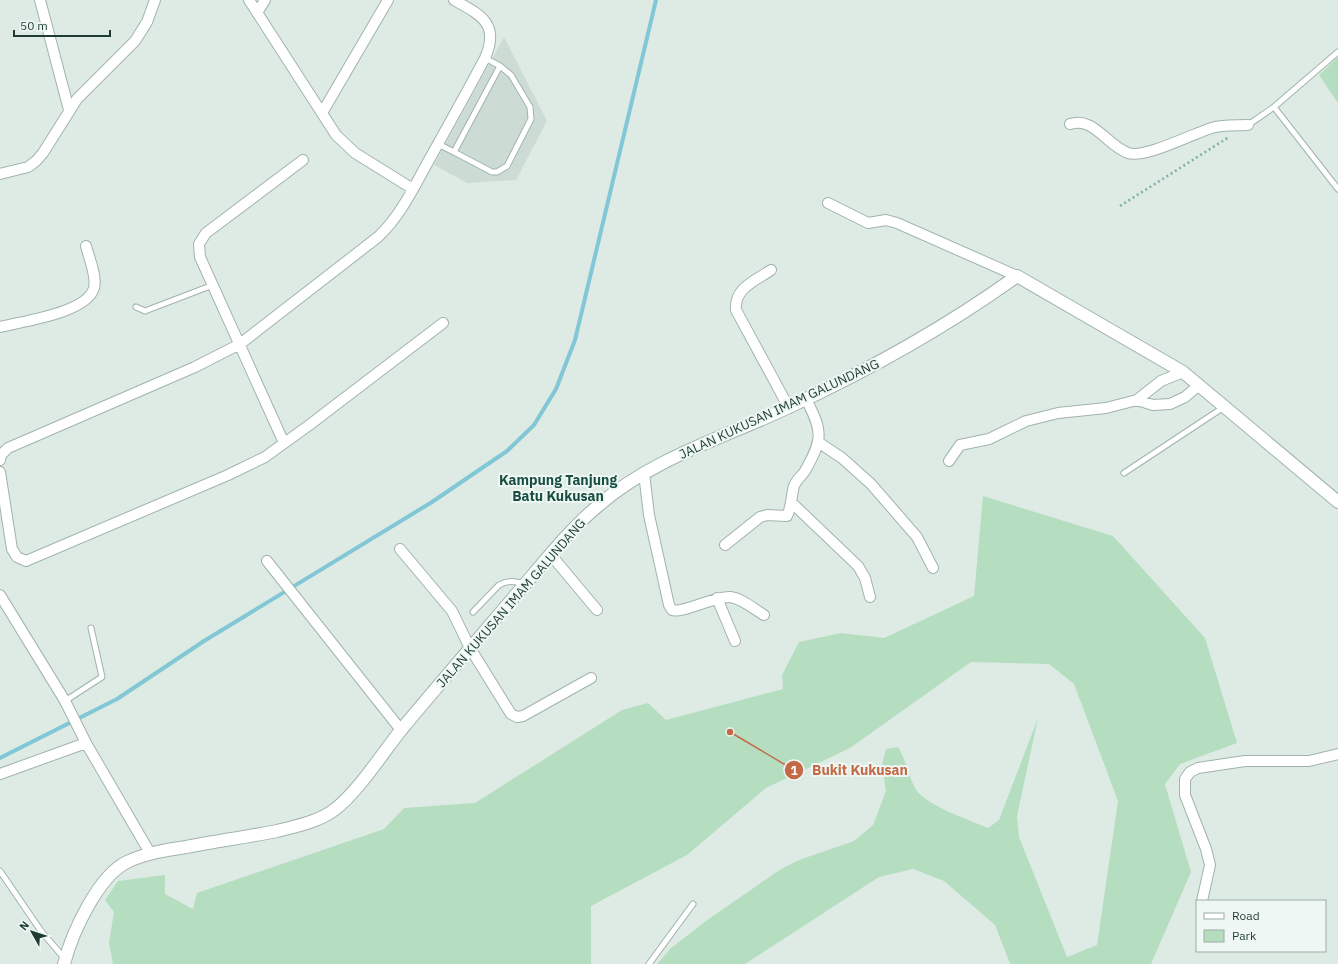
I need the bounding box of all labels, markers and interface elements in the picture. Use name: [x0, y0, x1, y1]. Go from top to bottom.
scale bar: [14, 12, 110, 38]
text: 50 m: [20, 18, 48, 33]
street label: JALAN KUKUSAN IMAM GALUNDANG: [676, 355, 882, 463]
district label: Kampung Tanjung Batu Kukusan: [499, 471, 617, 505]
street label: JALAN KUKUSAN IMAM GALUNDANG: [433, 515, 589, 691]
callout: Bukit Kukusan: [784, 757, 915, 783]
text: Bukit Kukusan: [812, 761, 908, 779]
text: 1: [790, 763, 798, 778]
legend: [1196, 900, 1326, 952]
text: Road: [1232, 908, 1260, 923]
north arrow: [12, 912, 52, 952]
text: N: [16, 918, 32, 933]
text: Park: [1232, 928, 1257, 943]

